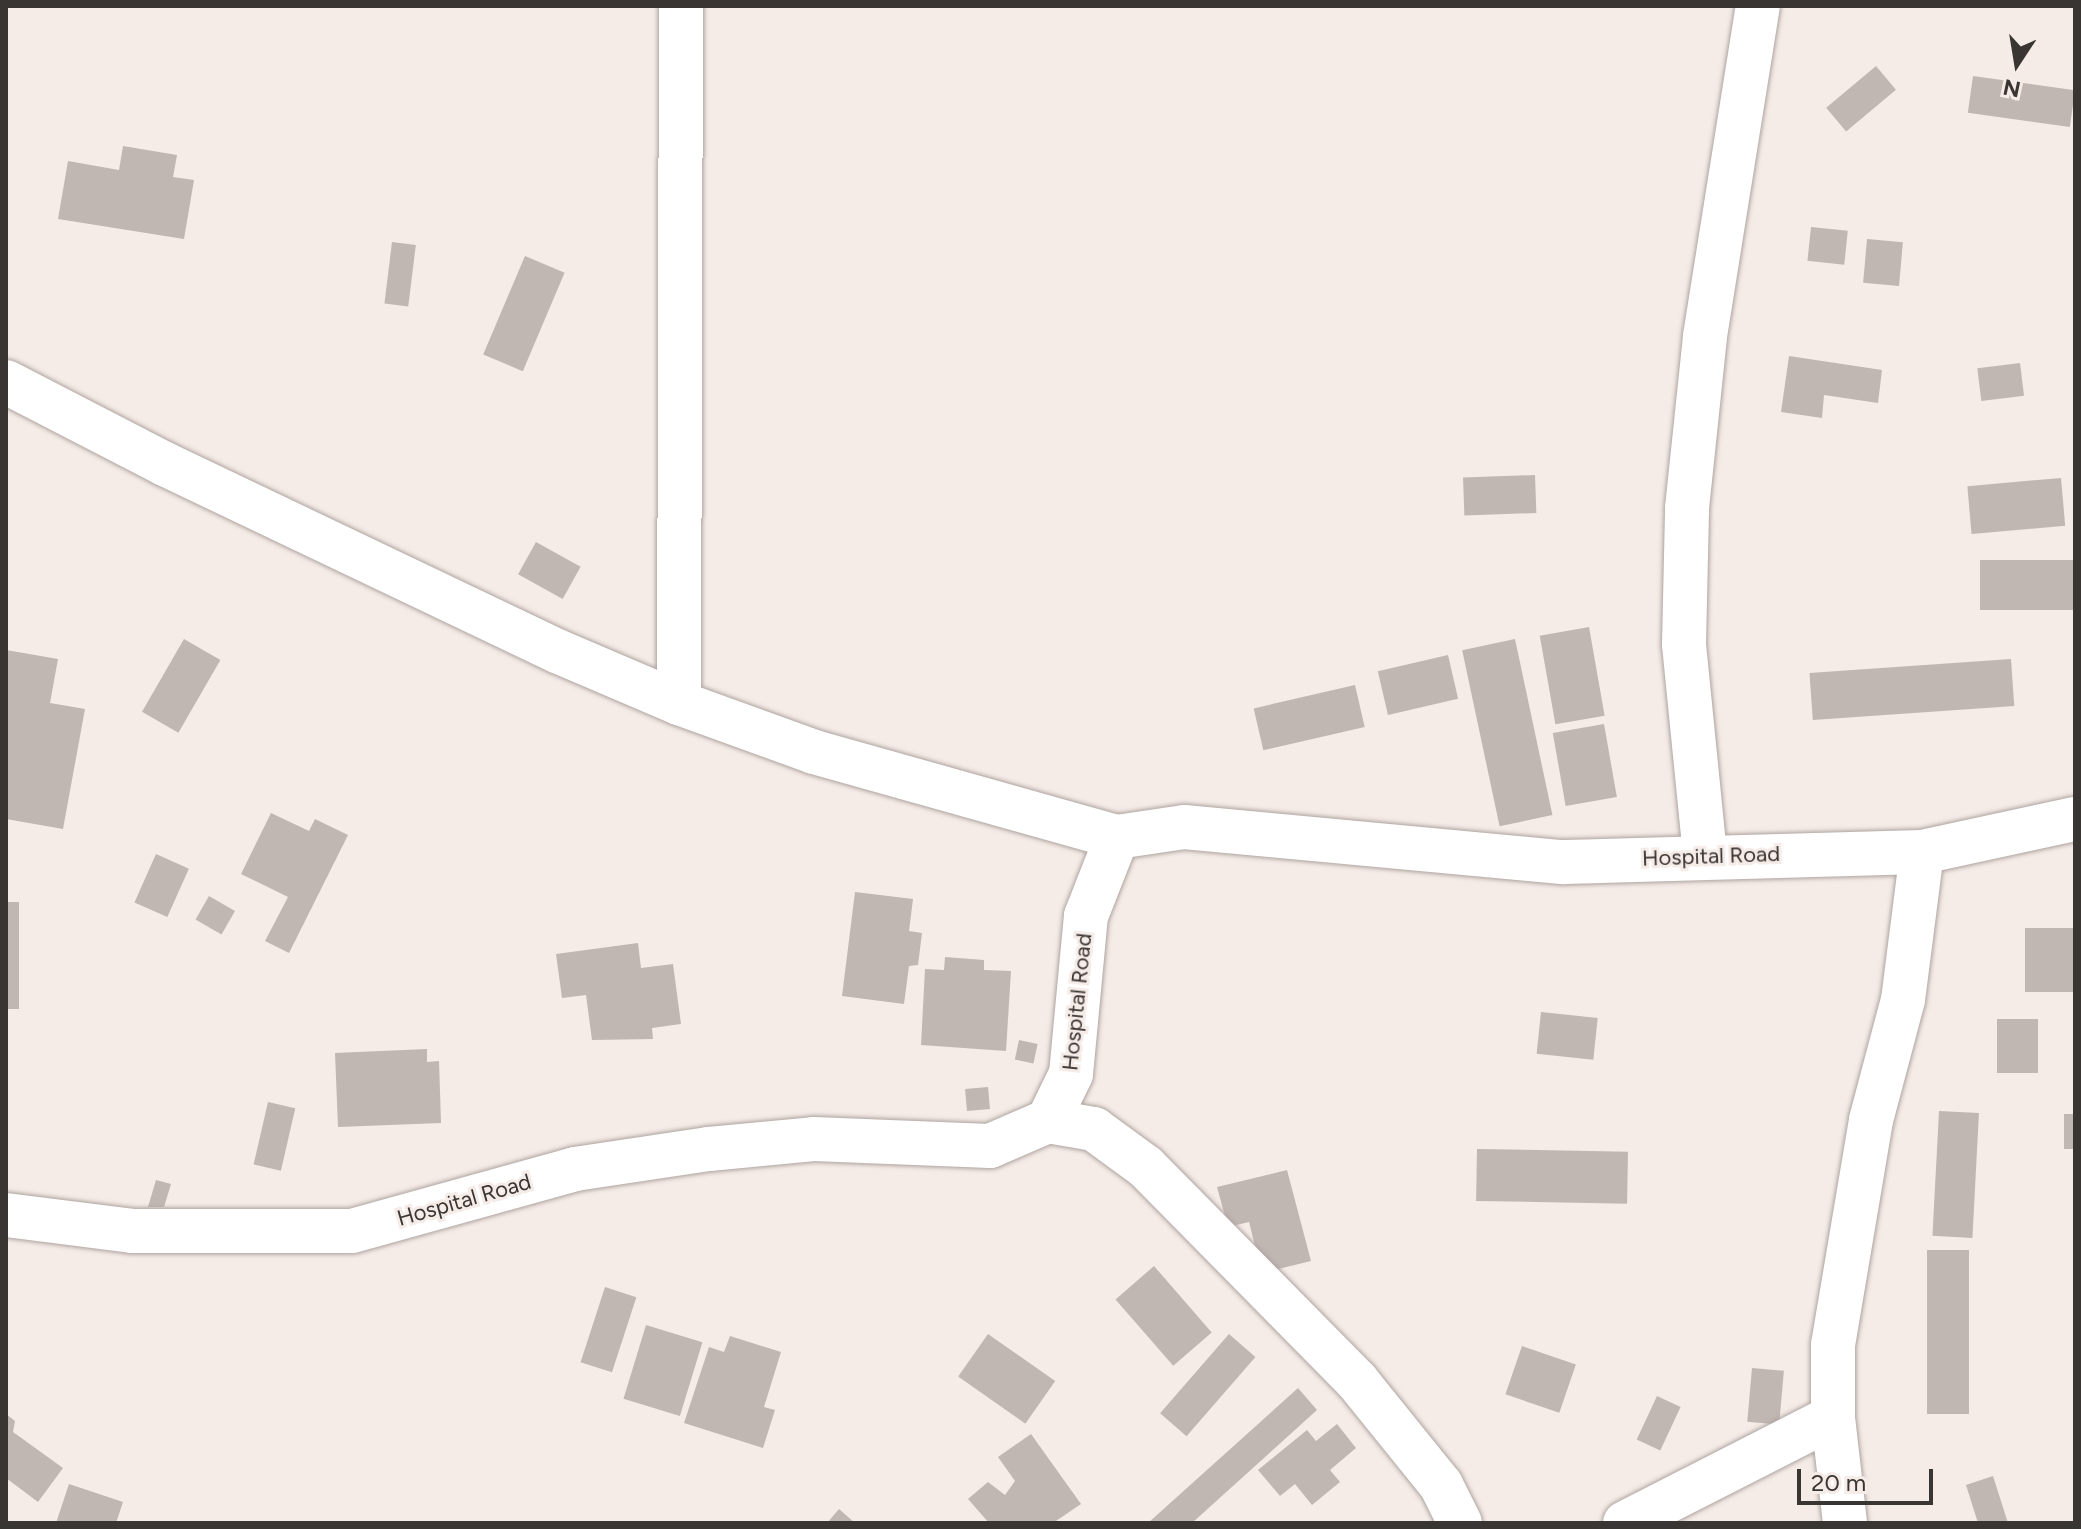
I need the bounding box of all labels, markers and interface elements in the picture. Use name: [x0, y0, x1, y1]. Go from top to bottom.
north arrow: [1977, 24, 2057, 104]
text: N: [2001, 73, 2023, 103]
street label: Hospital Road: [1642, 840, 1780, 872]
street label: Hospital Road: [1057, 932, 1097, 1072]
street label: Hospital Road: [394, 1168, 534, 1232]
scale bar: [1801, 1453, 1937, 1503]
text: 20 m: [1811, 1468, 1866, 1497]

